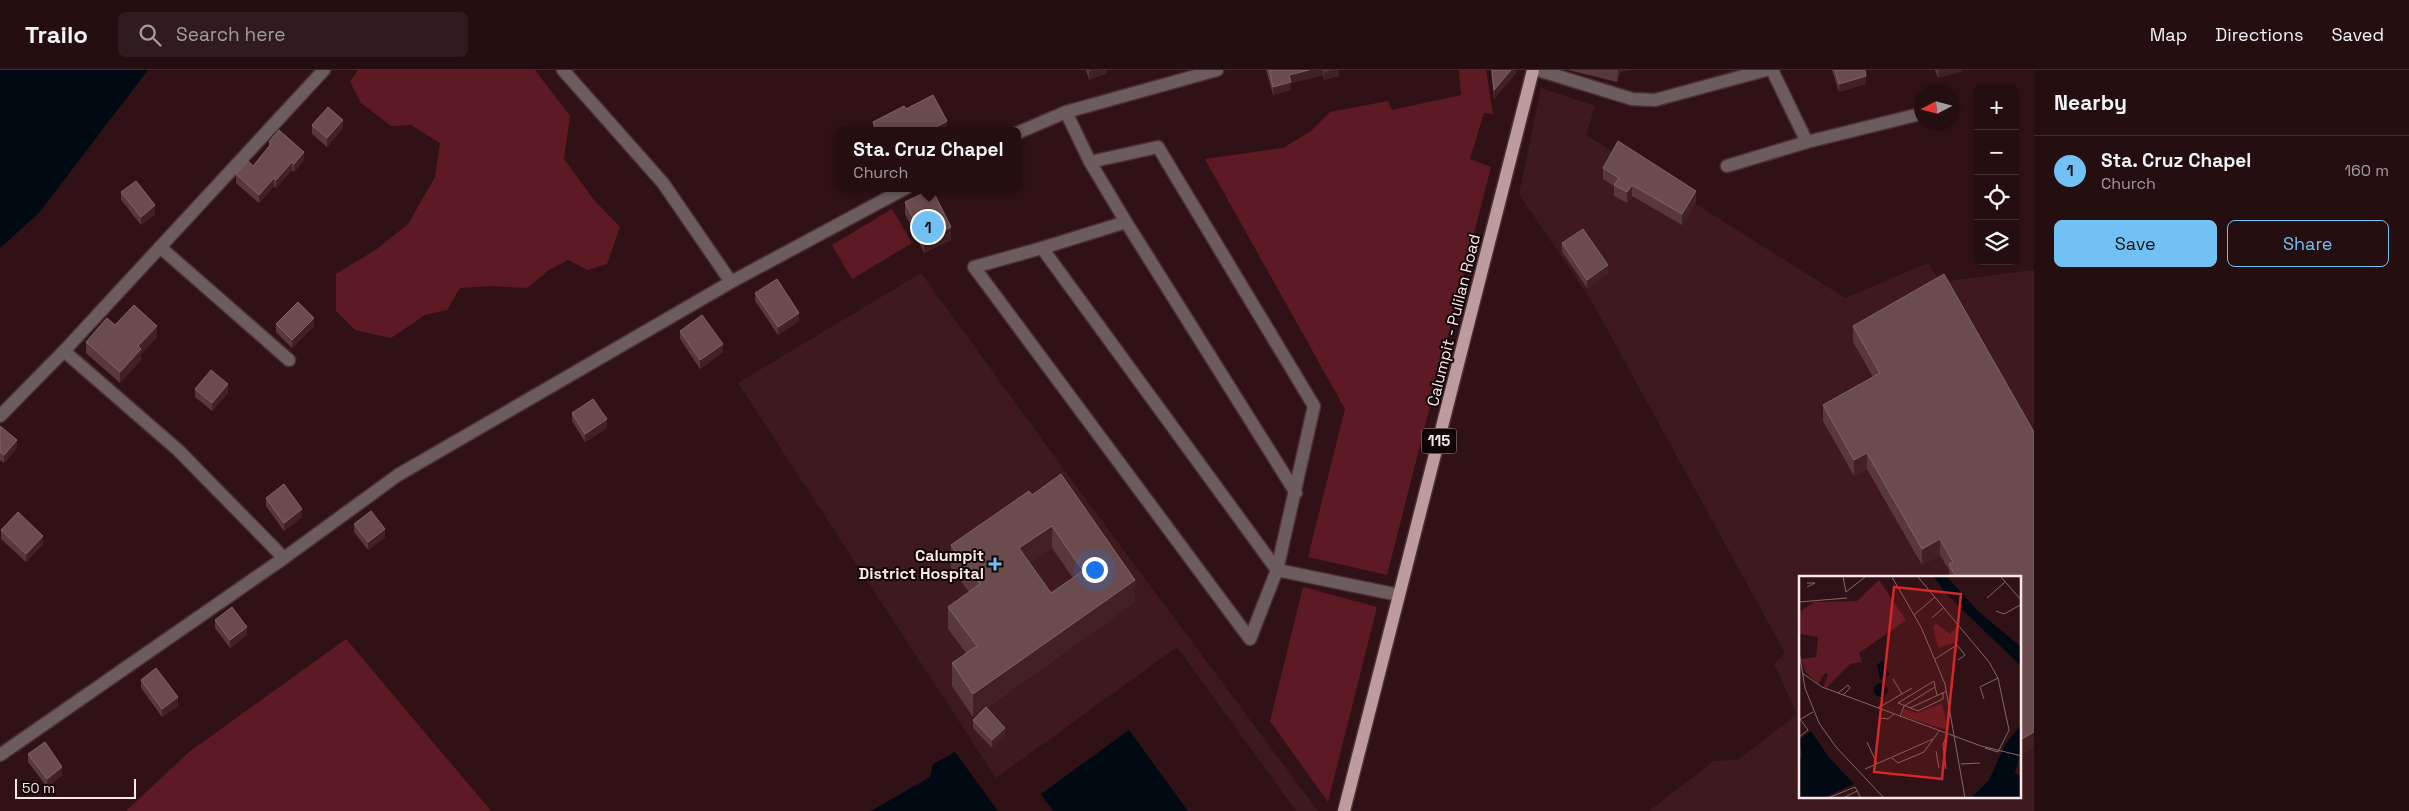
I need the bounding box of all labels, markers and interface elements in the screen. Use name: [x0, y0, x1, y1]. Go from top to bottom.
search box: [118, 12, 468, 57]
text: Trailo: [25, 19, 88, 50]
icon: search: [136, 21, 164, 49]
text: Search here: [176, 22, 286, 47]
text: Map: [2150, 23, 2187, 46]
text: Directions: [2215, 23, 2304, 46]
text: Saved: [2332, 23, 2384, 46]
north arrow: [1914, 85, 1959, 130]
map controls: [1974, 85, 2019, 265]
button: +: [1974, 85, 2019, 130]
text: Nearby: [2054, 89, 2127, 116]
popup: [836, 127, 1021, 192]
button: −: [1974, 130, 2019, 175]
text: Sta. Cruz Chapel: [853, 137, 1004, 162]
text: Sta. Cruz Chapel: [2101, 148, 2251, 173]
text: 1: [2066, 160, 2074, 181]
text: 160 m: [2344, 160, 2389, 181]
text: Church: [853, 162, 908, 183]
text: Church: [2101, 173, 2156, 194]
button: locate: [1974, 175, 2019, 220]
pin: 1: [912, 208, 944, 246]
button: layers: [1974, 220, 2019, 265]
button: Save: [2054, 220, 2217, 267]
button: Share: [2227, 220, 2389, 267]
street label: Calumpit - Pulilan Road: [1422, 232, 1485, 408]
road number: 115: [1422, 428, 1456, 454]
place label: Calumpit District Hospital: [859, 545, 984, 584]
marker: Calumpit District Hospital: [988, 557, 1002, 571]
your location: [1082, 557, 1108, 583]
inset map: [1799, 576, 2022, 798]
scale bar: [15, 776, 136, 799]
text: 50 m: [22, 779, 55, 797]

